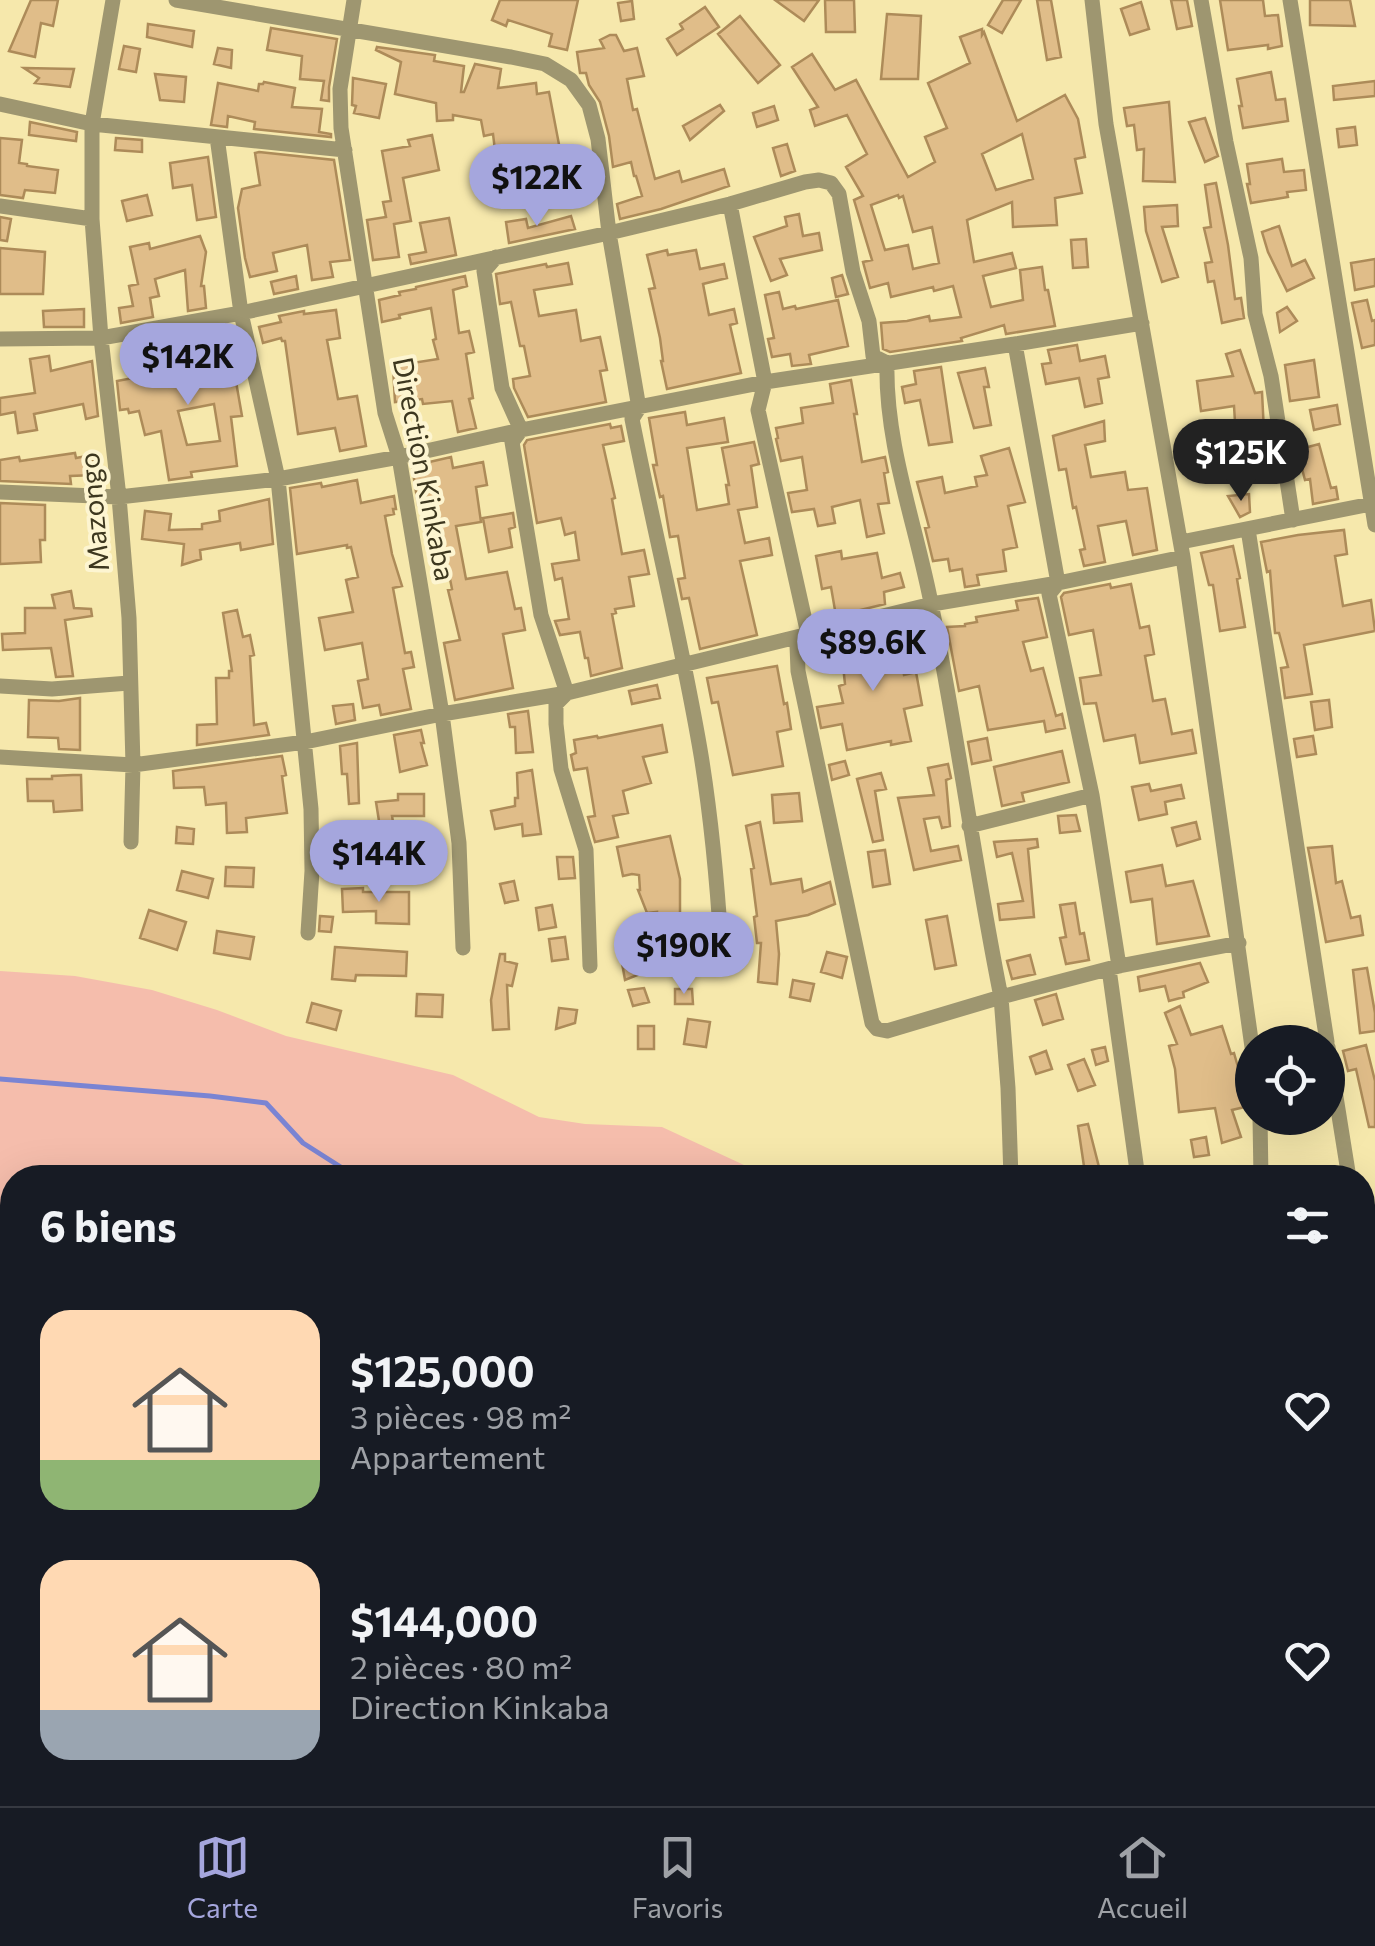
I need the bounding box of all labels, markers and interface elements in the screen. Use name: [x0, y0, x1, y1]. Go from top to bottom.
pin: $122K: [467, 144, 607, 229]
text: $122K: [491, 156, 583, 196]
pin: $142K: [118, 323, 258, 408]
text: $142K: [142, 335, 234, 375]
street label: Direction Kinkaba: [387, 354, 463, 583]
pin: $125K: [1171, 419, 1311, 504]
text: $125K: [1195, 431, 1287, 471]
street label: Mazongo: [71, 451, 115, 573]
pin: $89.6K: [792, 609, 954, 694]
text: $89.6K: [819, 621, 927, 661]
pin: $144K: [309, 820, 449, 905]
text: $144K: [332, 832, 426, 872]
pin: $190K: [614, 912, 754, 997]
text: $190K: [636, 924, 732, 964]
map controls: [1235, 1025, 1345, 1135]
button: locate: [1235, 1025, 1345, 1135]
icon: filters: [1280, 1198, 1335, 1253]
text: 6 biens: [40, 1199, 176, 1251]
text: $125,000: [350, 1344, 535, 1396]
icon: home: [120, 1350, 240, 1470]
icon: heart: [1280, 1383, 1335, 1438]
text: 3 pièces · 98 m²: [350, 1396, 571, 1436]
text: Appartement: [350, 1436, 545, 1476]
text: $144,000: [350, 1594, 538, 1646]
icon: home: [120, 1600, 240, 1720]
icon: heart: [1280, 1633, 1335, 1688]
text: 2 pièces · 80 m²: [350, 1646, 572, 1686]
text: Direction Kinkaba: [350, 1686, 609, 1726]
tab: Carte: [187, 1830, 258, 1924]
tab: Favoris: [632, 1830, 723, 1924]
tab: Accueil: [1097, 1830, 1188, 1924]

